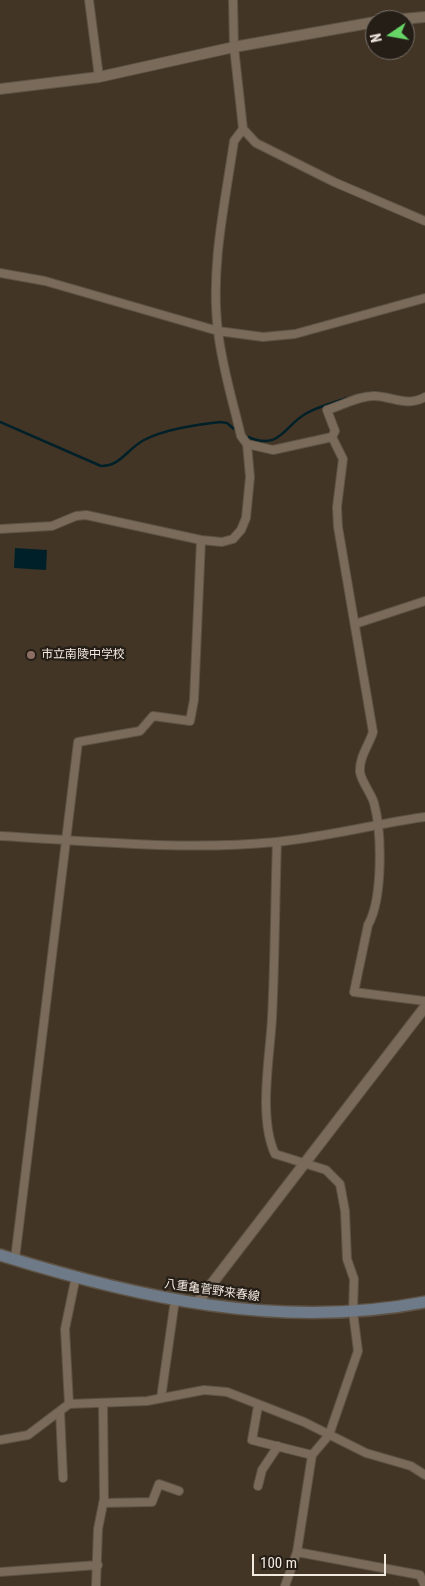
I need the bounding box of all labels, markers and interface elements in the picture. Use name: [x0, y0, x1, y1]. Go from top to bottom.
north arrow: [365, 10, 415, 60]
text: N: [368, 32, 385, 44]
place label: 市立南陵中学校: [41, 648, 125, 662]
marker: 市立南陵中学校: [25, 649, 37, 661]
street label: 八重亀菅野来春線: [163, 1277, 261, 1305]
scale bar: [255, 1544, 389, 1576]
text: 100 m: [260, 1554, 297, 1572]

